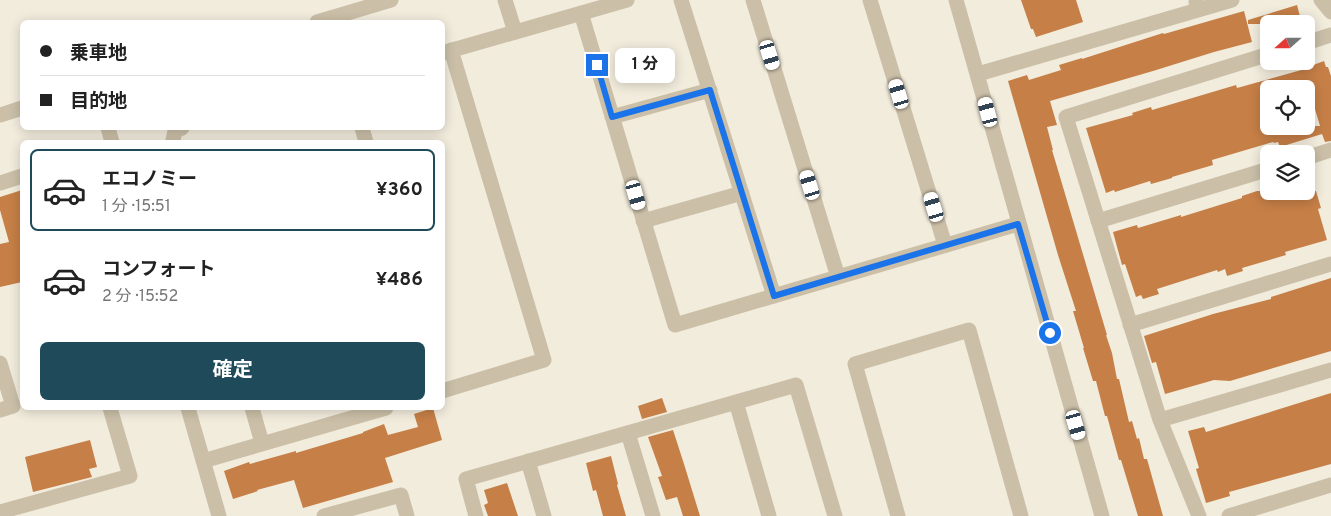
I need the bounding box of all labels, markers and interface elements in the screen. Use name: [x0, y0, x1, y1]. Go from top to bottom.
north arrow: [1260, 15, 1315, 70]
map controls: [1260, 15, 1315, 200]
car: [758, 38, 781, 72]
text: 乗車地: [70, 42, 127, 66]
callout: 1 分: [614, 48, 674, 82]
route end: [586, 54, 608, 76]
text: 1 分: [632, 55, 658, 75]
car: [887, 77, 910, 111]
button: locate: [1260, 80, 1315, 135]
text: 目的地: [70, 90, 127, 114]
car: [976, 96, 999, 128]
button: layers: [1260, 145, 1315, 200]
icon: car: [42, 168, 87, 213]
text: エコノミー: [102, 168, 197, 192]
car: [798, 168, 821, 202]
text: ¥360: [376, 178, 423, 202]
car: [624, 179, 647, 211]
car: [922, 190, 945, 224]
text: 1 分 · 15:51: [102, 197, 171, 217]
icon: car: [42, 258, 87, 303]
text: コンフォート: [102, 258, 215, 282]
text: ¥486: [376, 268, 423, 292]
text: 2 分 · 15:52: [102, 287, 178, 307]
route start: [1039, 322, 1061, 344]
button: 確定: [40, 342, 425, 400]
car: [1064, 409, 1087, 441]

